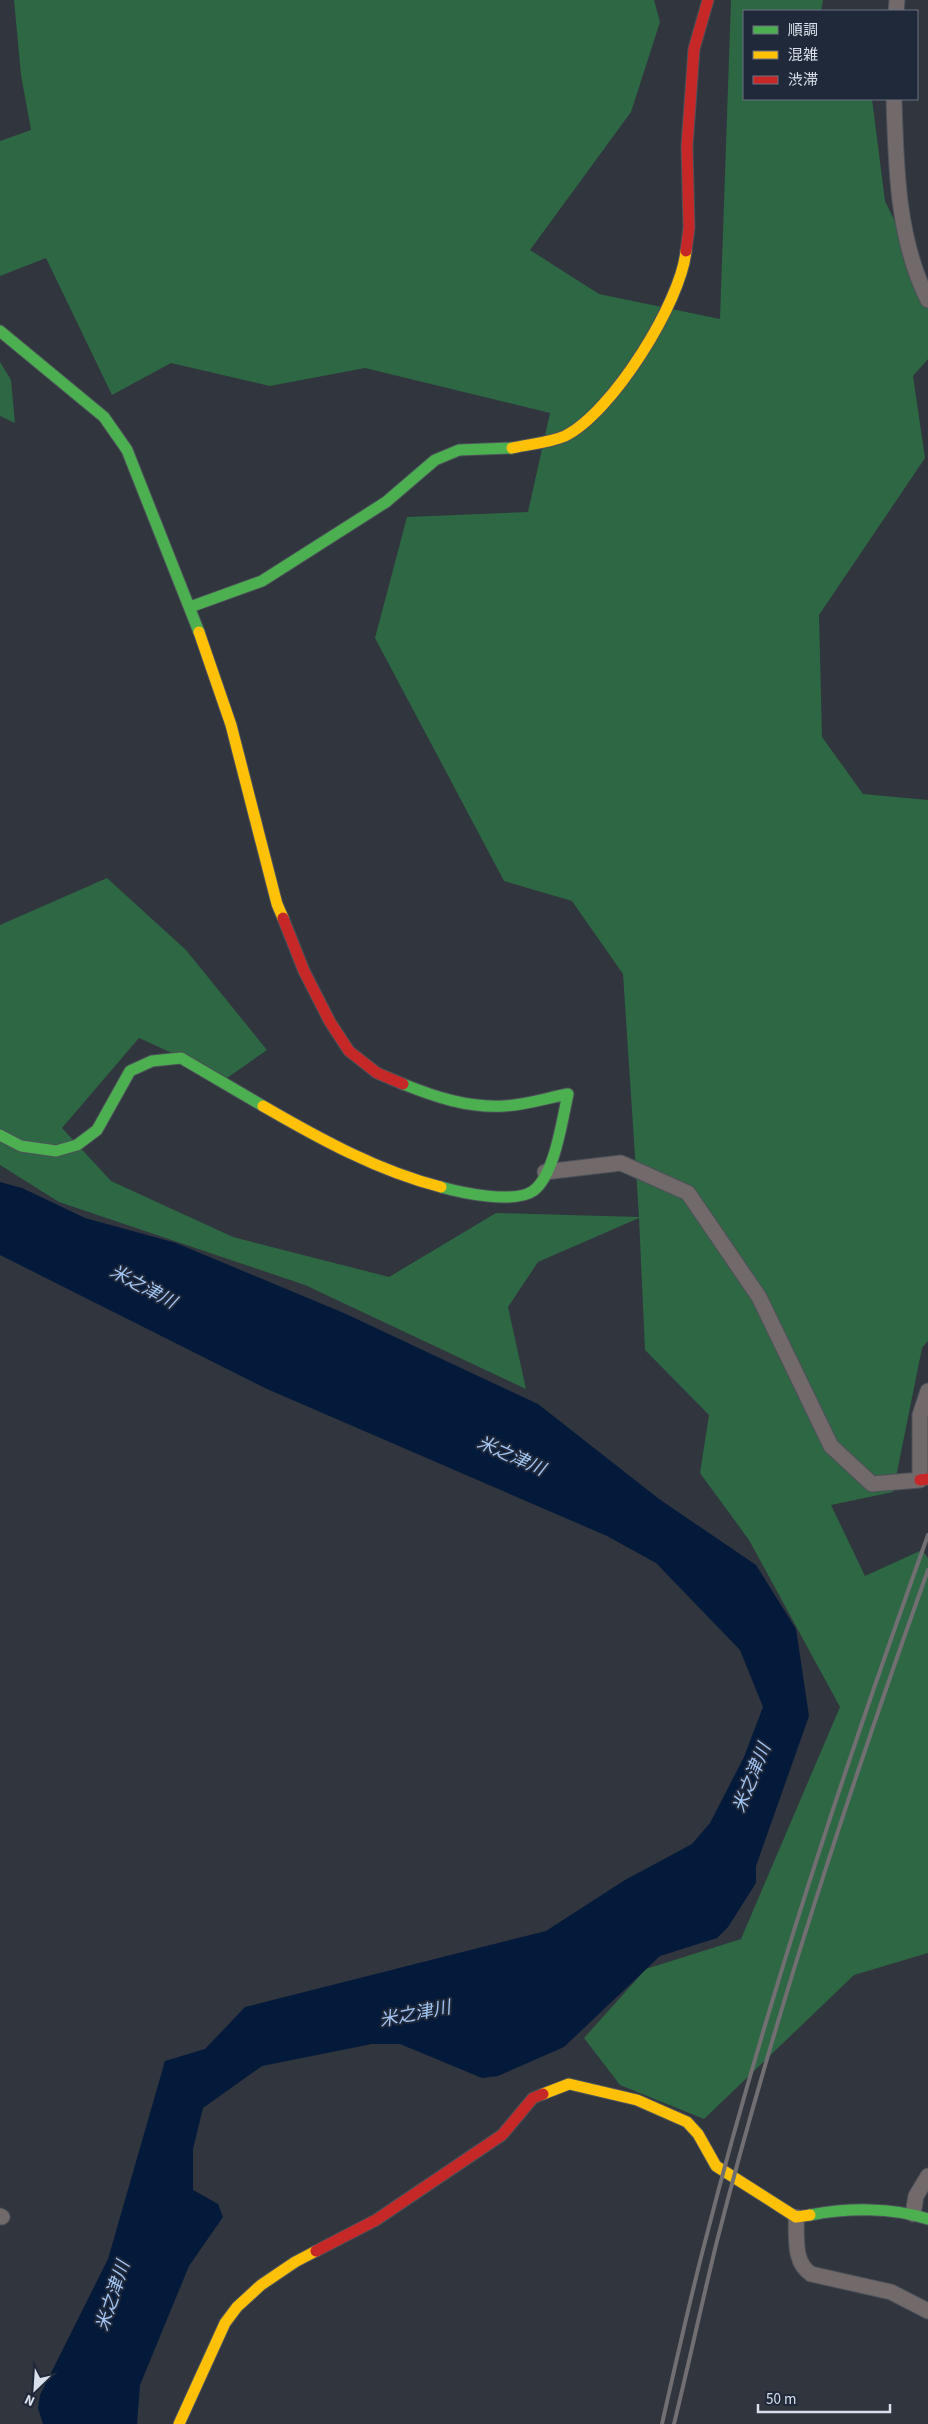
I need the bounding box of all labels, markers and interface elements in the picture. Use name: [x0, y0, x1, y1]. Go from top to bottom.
legend: [743, 10, 918, 100]
text: 順調: [788, 20, 818, 41]
text: 混雑: [788, 45, 818, 66]
text: 渋滞: [788, 70, 818, 91]
water label: 米之津川: [105, 1259, 182, 1316]
water label: 米之津川: [473, 1430, 551, 1483]
water label: 米之津川: [727, 1738, 778, 1816]
water label: 米之津川: [377, 1994, 455, 2033]
water label: 米之津川: [90, 2256, 137, 2334]
north arrow: [10, 2364, 60, 2414]
scale bar: [758, 2382, 890, 2414]
text: N: [21, 2389, 38, 2411]
text: 50 m: [766, 2389, 796, 2410]

